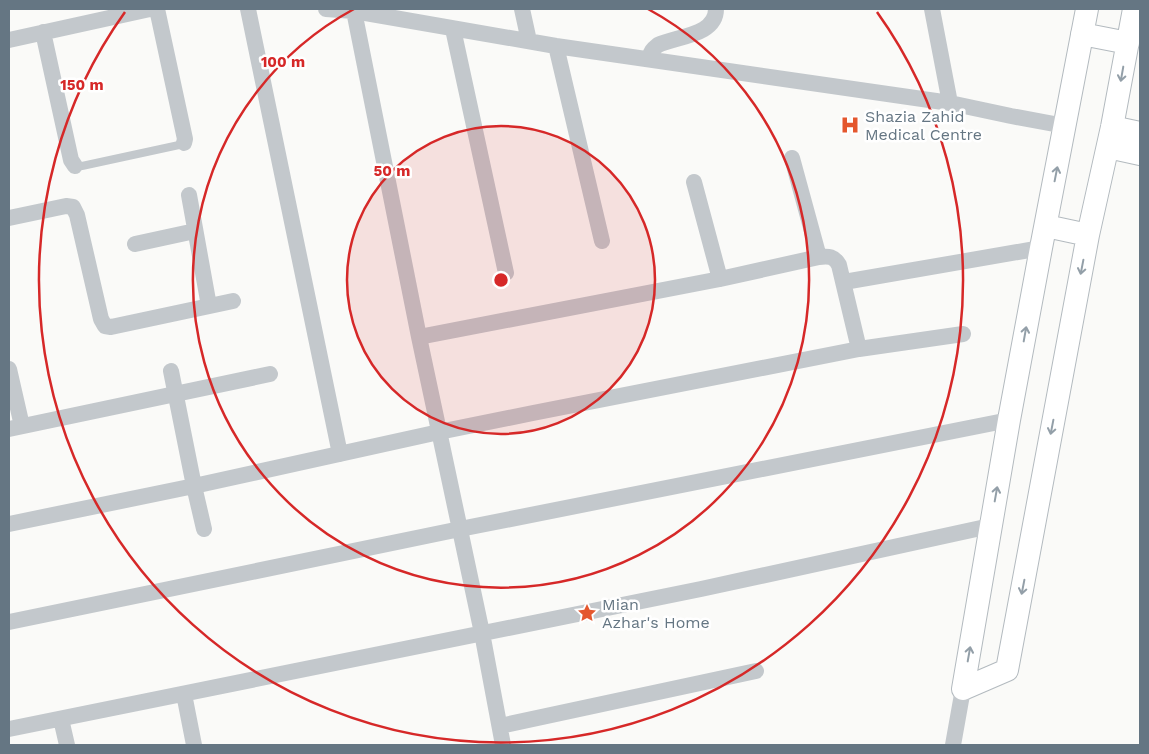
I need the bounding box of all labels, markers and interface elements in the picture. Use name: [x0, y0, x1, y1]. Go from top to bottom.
text: 100 m: [261, 53, 305, 71]
one-way arrow: [1117, 66, 1126, 82]
text: 150 m: [60, 76, 104, 94]
place label: Shazia Zahid Medical Centre: [865, 107, 982, 144]
hospital icon: Shazia Zahid Medical Centre: [839, 114, 861, 136]
text: 50 m: [374, 162, 410, 180]
one-way arrow: [1051, 167, 1061, 183]
one-way arrow: [1077, 259, 1086, 275]
centre of rings: [492, 271, 510, 289]
one-way arrow: [1021, 326, 1031, 342]
one-way arrow: [1047, 419, 1057, 435]
one-way arrow: [992, 486, 1001, 502]
one-way arrow: [1017, 578, 1027, 594]
place label: Mian Azhar's Home: [602, 595, 710, 632]
place icon: Mian Azhar's Home: [576, 602, 598, 624]
one-way arrow: [964, 647, 974, 663]

